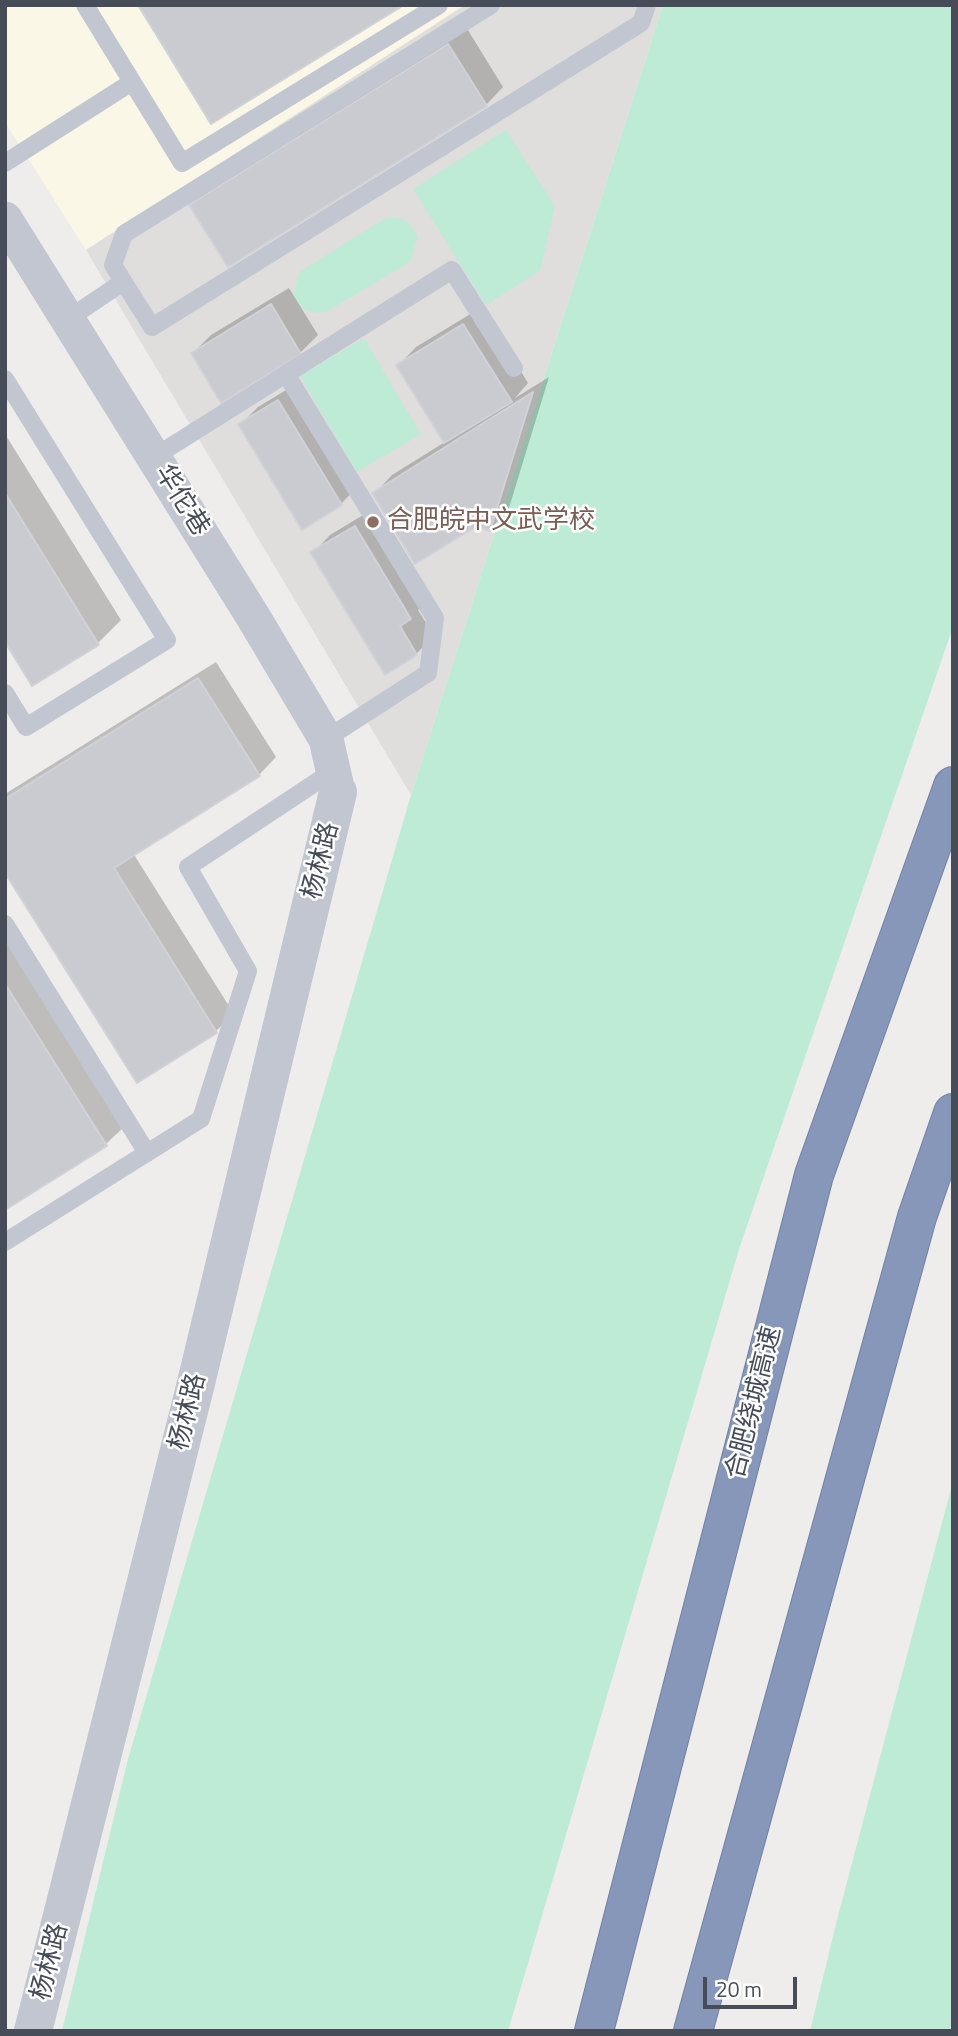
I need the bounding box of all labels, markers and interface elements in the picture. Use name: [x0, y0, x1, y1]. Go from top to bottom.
street label: 华佗巷: [147, 460, 215, 542]
place label: 合肥皖中文武学校: [387, 506, 595, 538]
marker: 合肥皖中文武学校: [365, 514, 381, 530]
street label: 杨林路: [297, 819, 347, 903]
street label: 合肥绕城高速: [721, 1324, 789, 1482]
street label: 杨林路: [164, 1370, 214, 1454]
street label: 杨林路: [26, 1920, 76, 2004]
scale bar: [706, 1962, 800, 2006]
text: 20 m: [716, 1973, 762, 2005]

